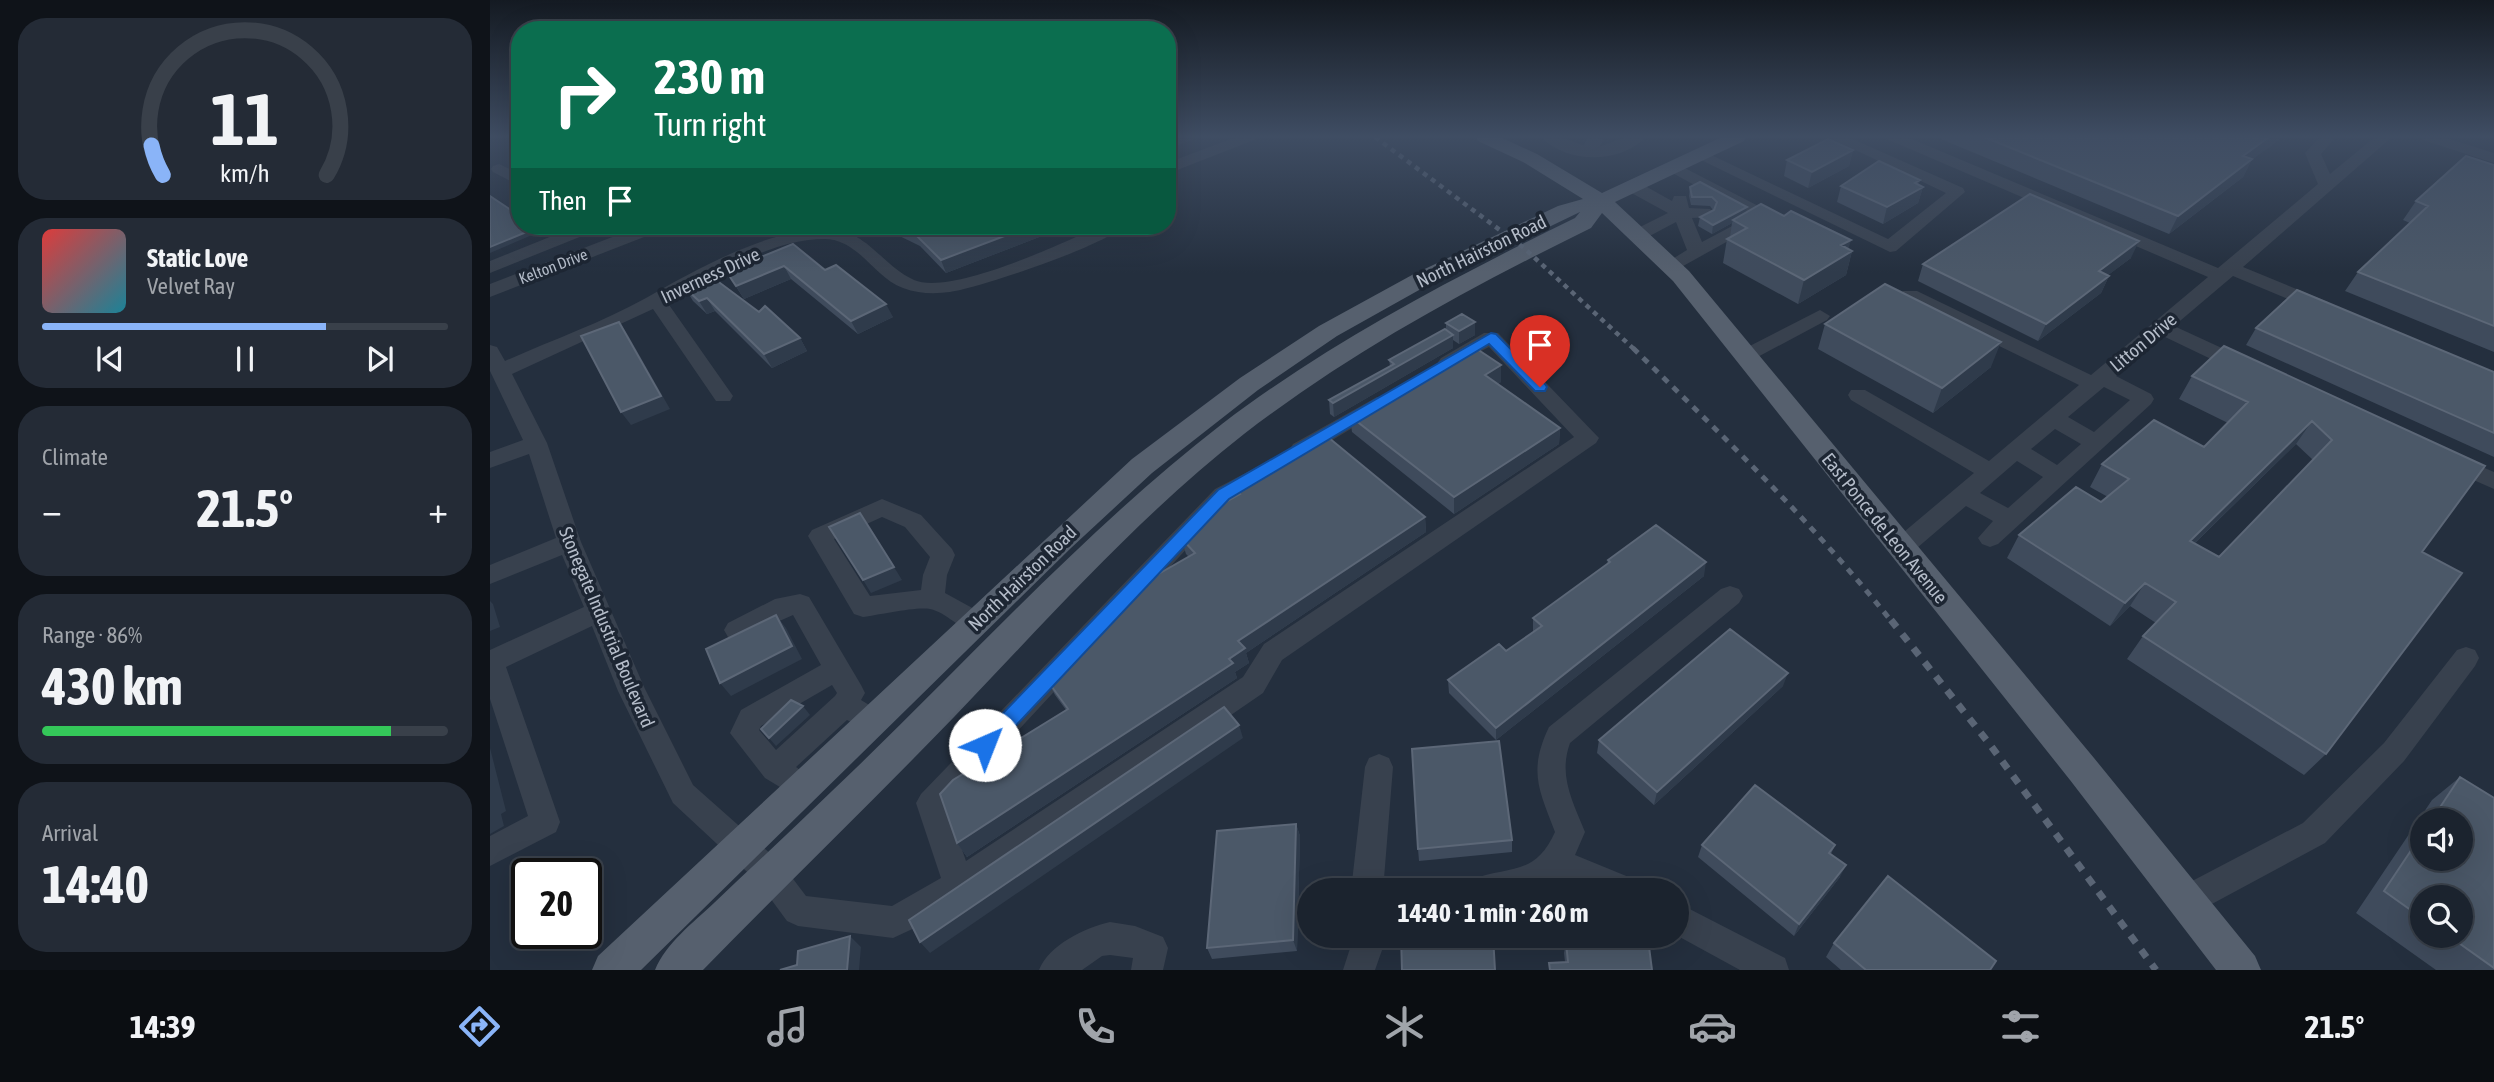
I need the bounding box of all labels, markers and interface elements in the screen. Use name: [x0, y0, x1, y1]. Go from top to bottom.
text: 230 m: [654, 48, 765, 104]
icon: right: [539, 49, 630, 140]
text: 11: [211, 77, 279, 160]
text: Turn right: [654, 106, 767, 143]
text: km/h: [220, 159, 270, 187]
icon: arrive: [601, 182, 639, 220]
text: Then: [539, 186, 587, 216]
street label: North Hairston Road: [1412, 210, 1550, 292]
street label: Inverness Drive: [657, 242, 763, 308]
text: Static Love: [147, 243, 248, 273]
street label: Kelton Drive: [516, 245, 590, 287]
text: Velvet Ray: [147, 273, 235, 299]
street label: Litton Drive: [2105, 308, 2181, 376]
pin: [1510, 315, 1570, 387]
icon: arrive: [1521, 326, 1559, 364]
icon: previous: [91, 340, 129, 378]
icon: pause: [226, 340, 264, 378]
icon: next: [361, 340, 399, 378]
text: Climate: [42, 444, 108, 470]
street label: East Ponce de Leon Avenue: [1818, 449, 1952, 607]
text: 21.5°: [197, 478, 293, 538]
text: −: [42, 488, 62, 531]
text: +: [428, 488, 448, 531]
street label: North Hairston Road: [963, 521, 1081, 635]
street label: Stonegate Industrial Boulevard: [555, 524, 659, 730]
text: Range · 86%: [42, 622, 142, 648]
text: 430 km: [42, 656, 183, 716]
position arrow: [948, 708, 1022, 782]
map controls: [2410, 808, 2473, 948]
button: sound: [2410, 808, 2473, 871]
text: Arrival: [42, 820, 98, 846]
text: 14:40: [42, 854, 149, 914]
speed limit sign: 20: [511, 858, 602, 949]
button: search: [2410, 885, 2473, 948]
text: 14:40 · 1 min · 260 m: [1398, 898, 1588, 928]
icon: directions: [455, 1002, 504, 1051]
icon: music: [763, 1002, 812, 1051]
icon: phone: [1071, 1002, 1120, 1051]
icon: climate: [1380, 1002, 1429, 1051]
icon: car: [1688, 1002, 1737, 1051]
icon: filters: [1996, 1002, 2045, 1051]
text: 14:39: [130, 1008, 196, 1045]
text: 21.5°: [2305, 1008, 2364, 1045]

